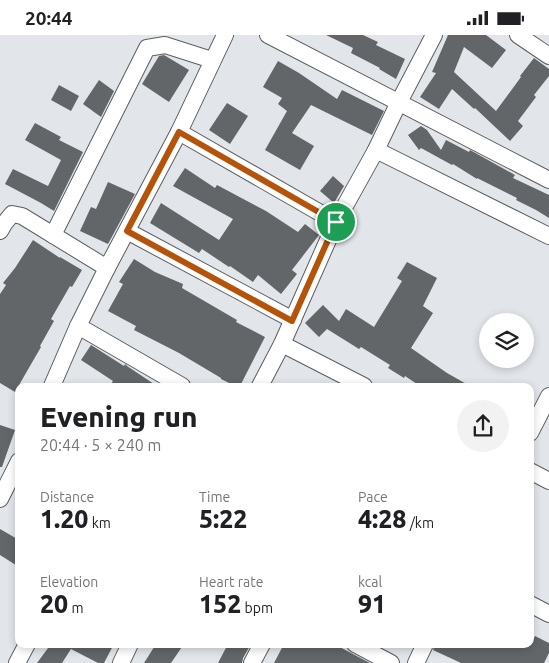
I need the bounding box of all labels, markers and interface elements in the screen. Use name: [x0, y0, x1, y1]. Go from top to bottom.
text: 20:44: [25, 7, 73, 29]
pin: [315, 201, 357, 243]
icon: arrive: [322, 208, 350, 236]
map controls: [479, 313, 534, 368]
button: layers: [479, 313, 534, 368]
button: share: [457, 400, 509, 452]
text: Evening run: [40, 401, 198, 432]
text: 20:44 · 5 × 240 m: [40, 436, 161, 454]
text: Distance: [40, 489, 94, 505]
text: Time: [199, 489, 230, 505]
text: Pace: [358, 489, 388, 505]
text: 1.20: [40, 505, 88, 533]
text: 5:22: [199, 505, 247, 533]
text: 4:28: [358, 505, 406, 533]
text: km: [88, 515, 111, 531]
text: /km: [406, 515, 434, 531]
text: Elevation: [40, 574, 98, 590]
text: Heart rate: [199, 574, 263, 590]
text: kcal: [358, 574, 382, 590]
text: 20: [40, 590, 68, 618]
text: 152: [199, 590, 241, 618]
text: 91: [358, 590, 386, 618]
text: m: [68, 600, 84, 616]
text: bpm: [241, 600, 273, 616]

